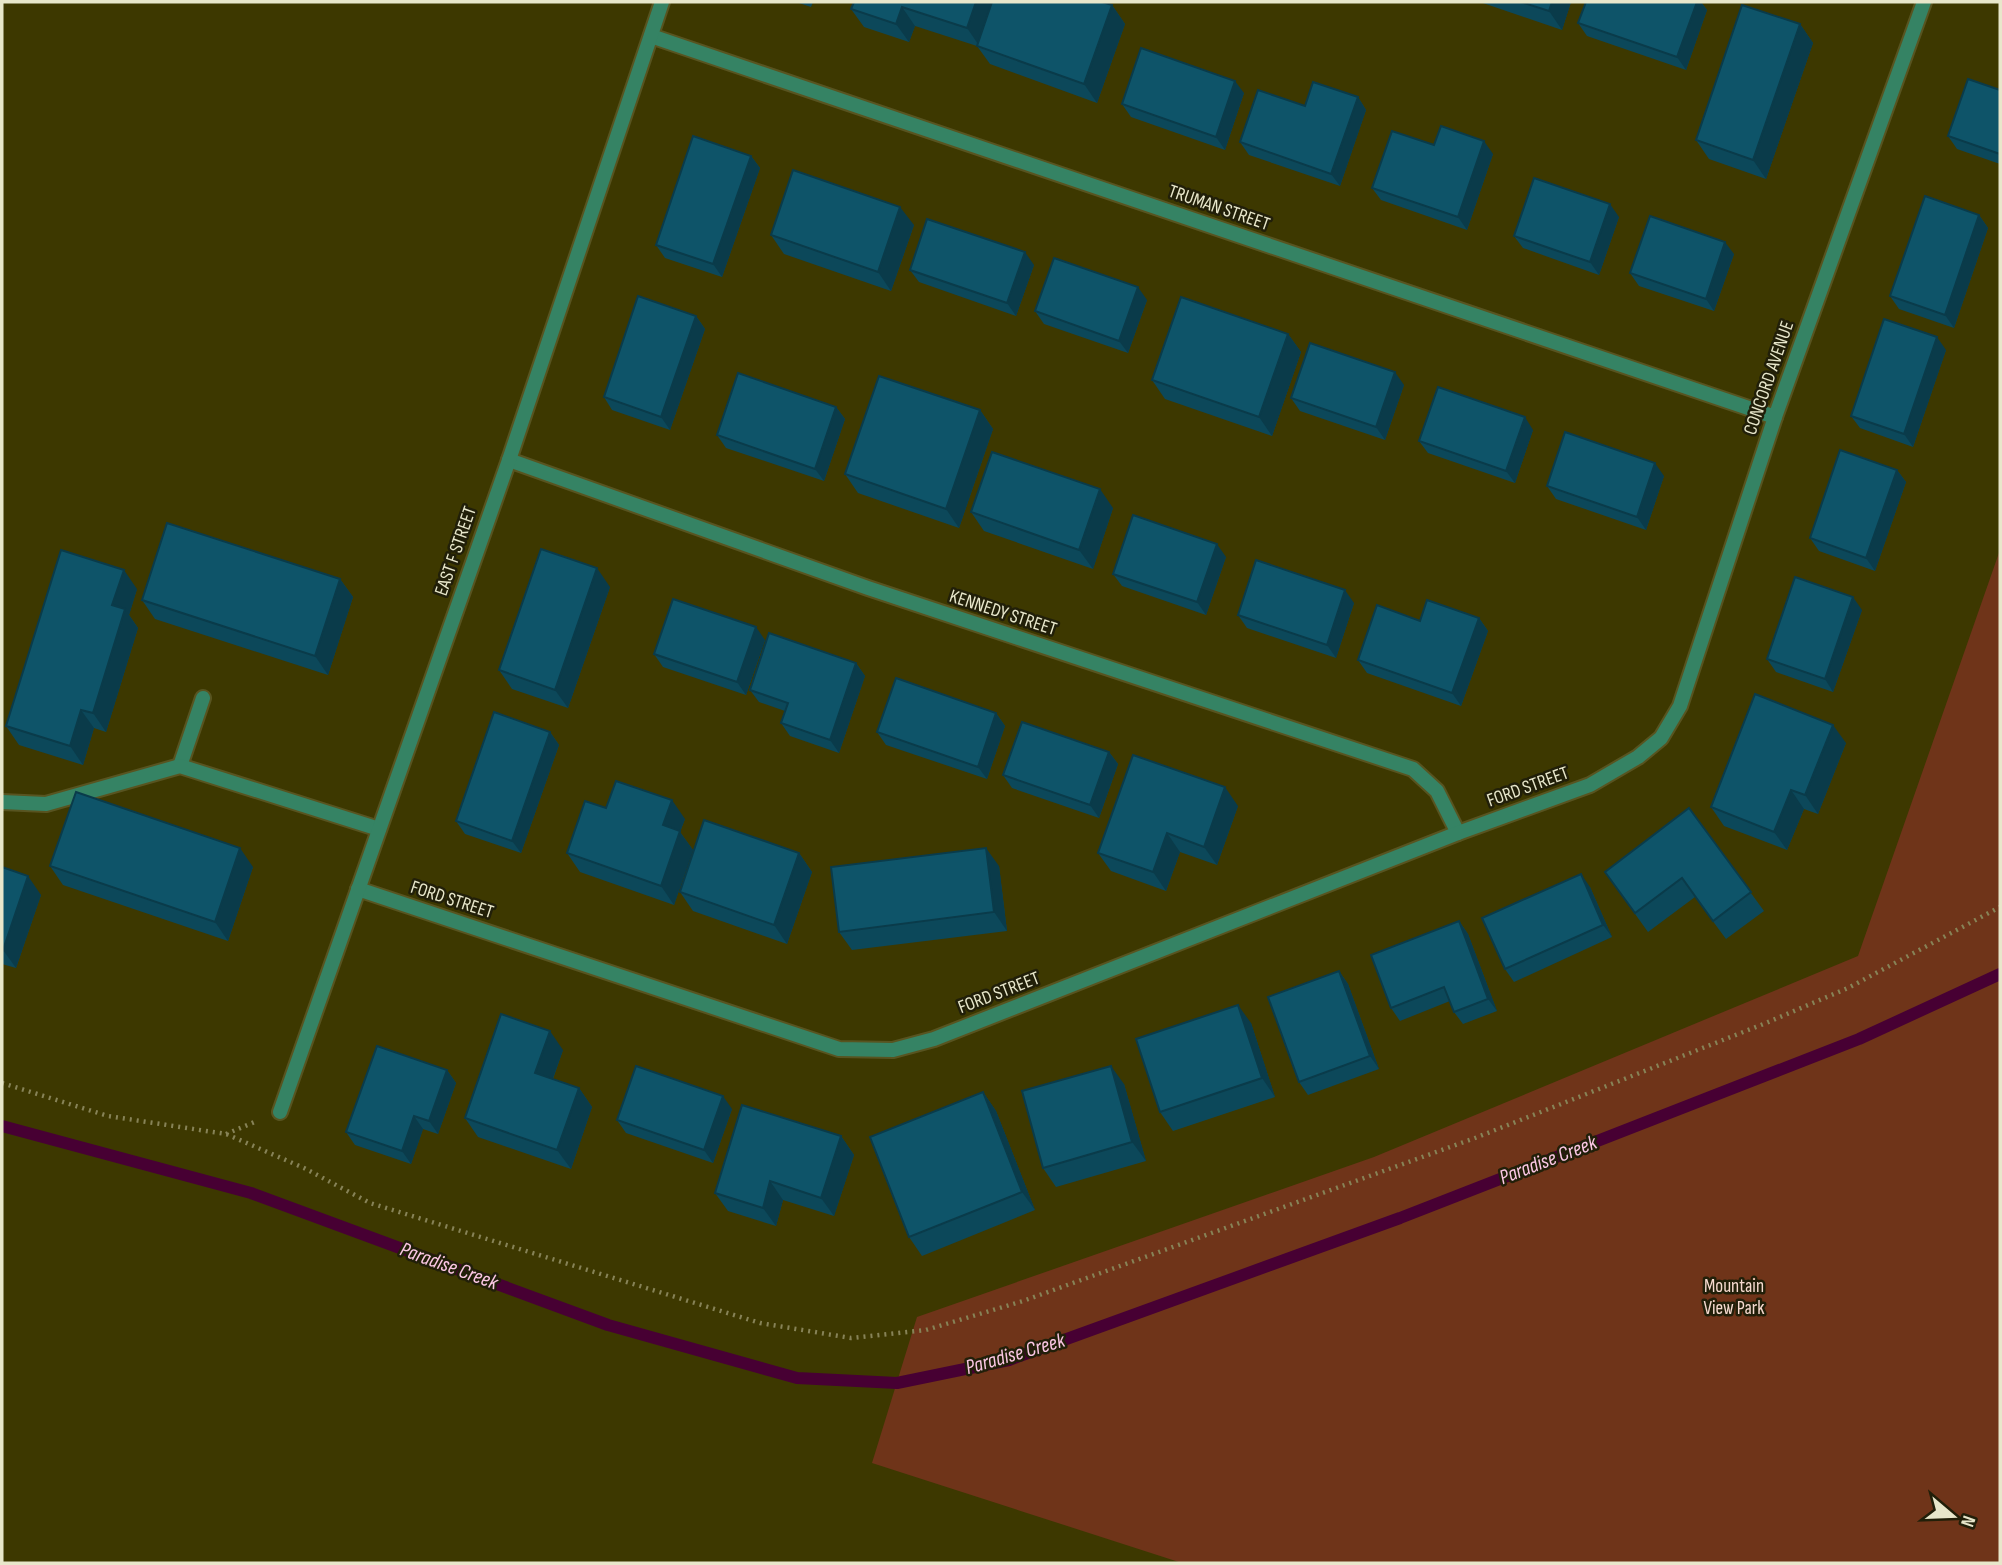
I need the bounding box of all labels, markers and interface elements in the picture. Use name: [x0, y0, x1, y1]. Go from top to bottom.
street label: TRUMAN STREET: [1165, 180, 1273, 236]
street label: CONCORD AVENUE: [1739, 318, 1799, 438]
street label: EAST F STREET: [430, 503, 482, 599]
street label: KENNEDY STREET: [946, 585, 1060, 641]
street label: FORD STREET: [1484, 761, 1572, 812]
street label: FORD STREET: [408, 876, 497, 924]
street label: FORD STREET: [955, 967, 1043, 1019]
water label: Paradise Creek: [1496, 1130, 1601, 1190]
water label: Paradise Creek: [397, 1237, 502, 1296]
park label: Mountain View Park: [1703, 1275, 1765, 1320]
water label: Paradise Creek: [962, 1328, 1069, 1380]
north arrow: [1918, 1481, 1988, 1551]
text: N: [1955, 1513, 1980, 1530]

